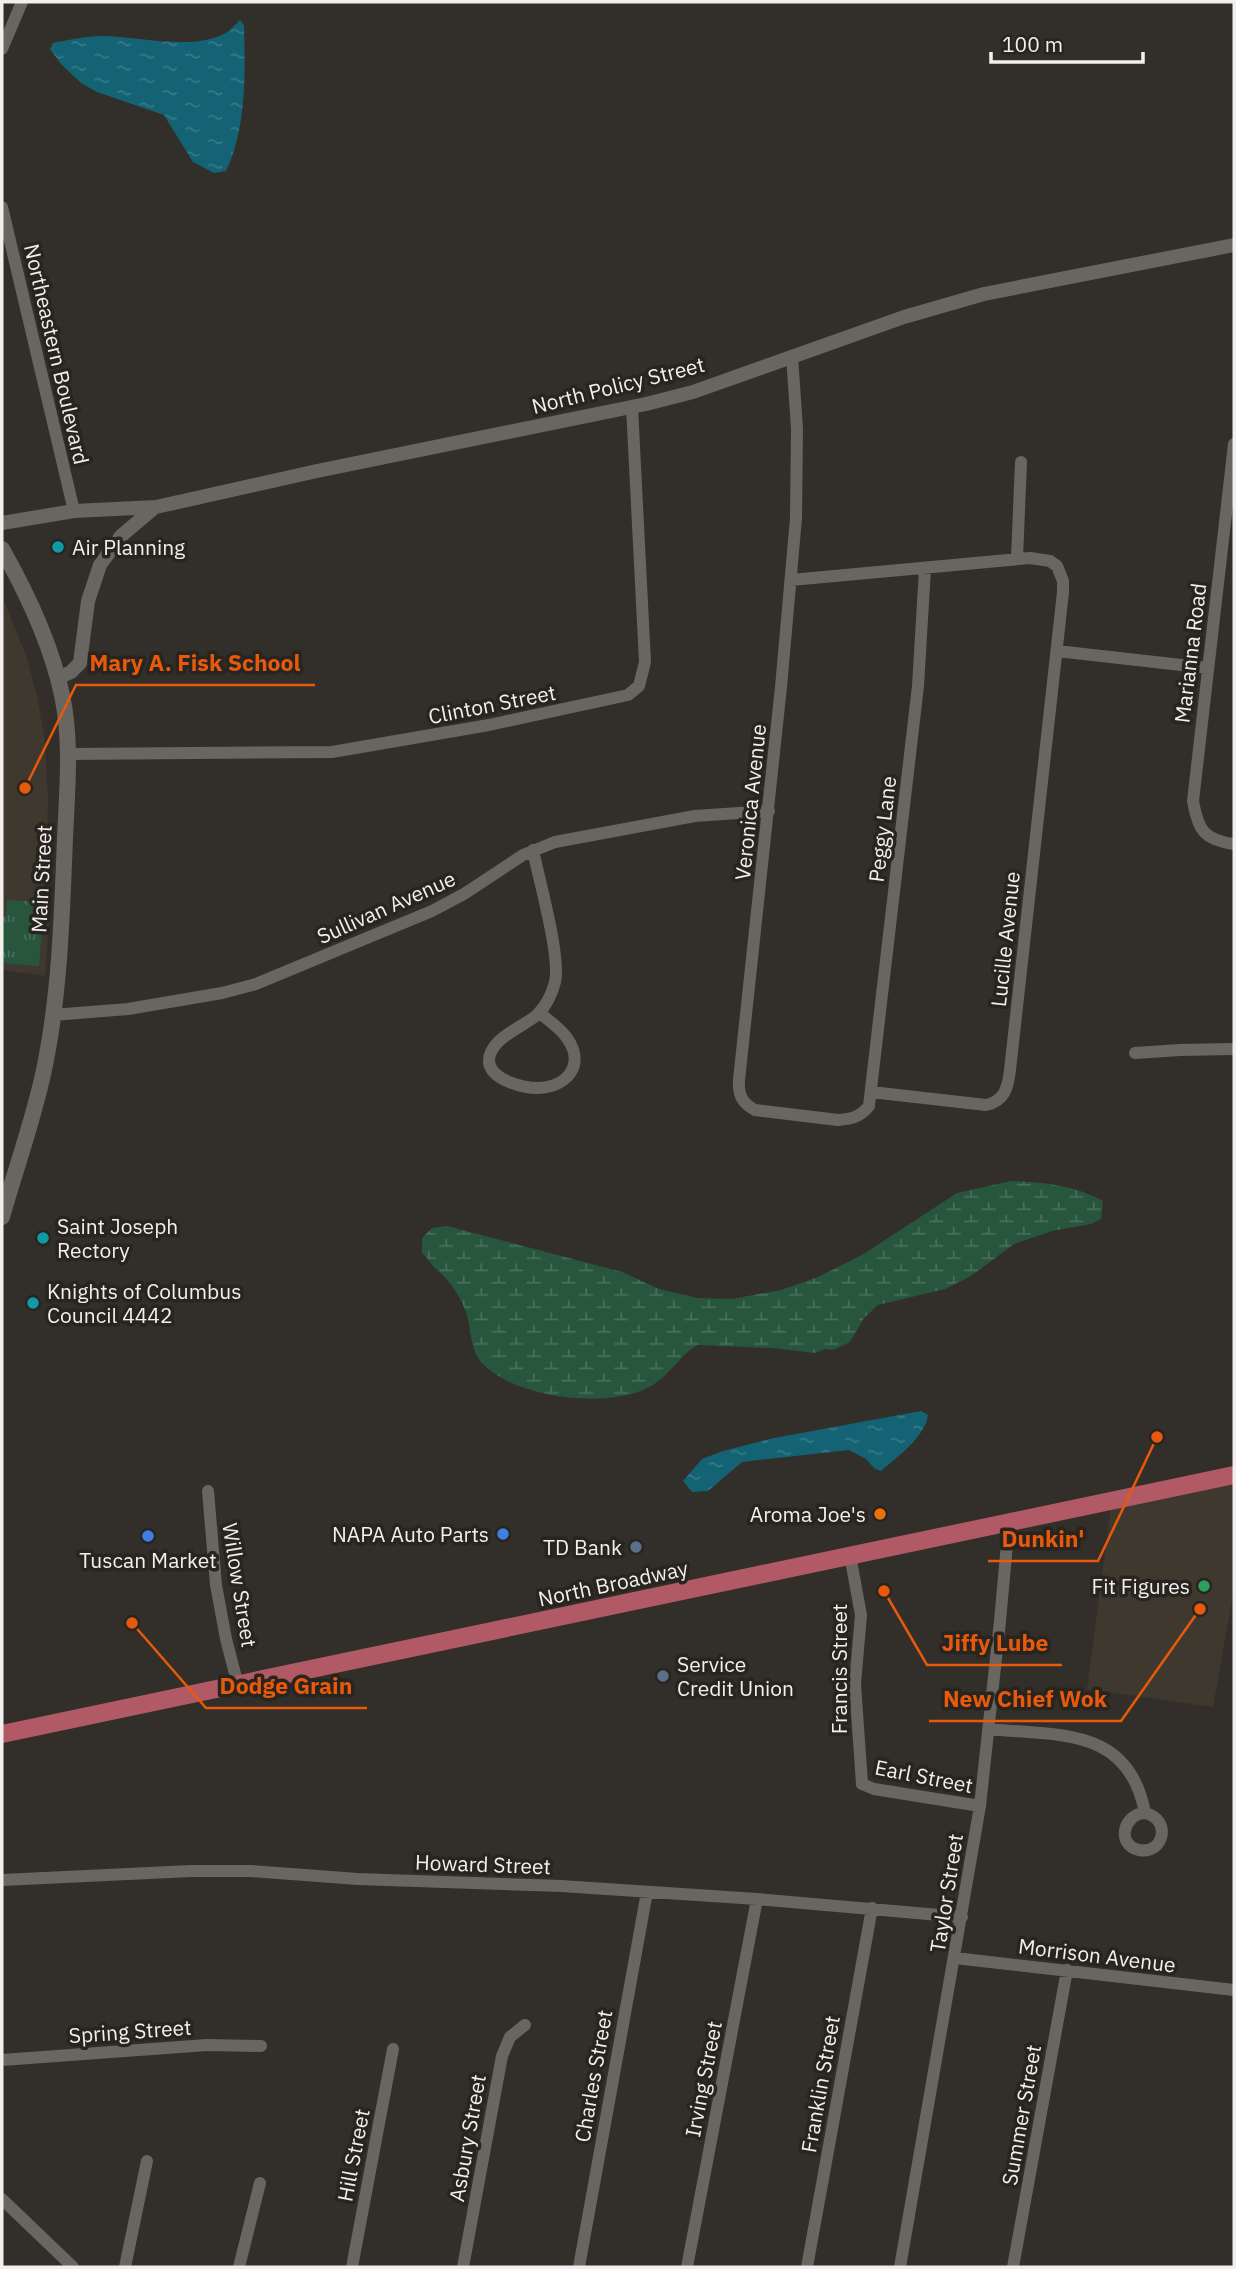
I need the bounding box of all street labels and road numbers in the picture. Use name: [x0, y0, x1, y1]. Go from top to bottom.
street label: Northeastern Boulevard: [18, 241, 96, 467]
street label: North Policy Street: [529, 350, 707, 420]
street label: Marianna Road: [1168, 581, 1212, 725]
street label: Clinton Street: [426, 678, 558, 730]
street label: Veronica Avenue: [728, 722, 772, 882]
street label: Peggy Lane: [862, 774, 902, 884]
street label: Main Street: [24, 824, 58, 934]
street label: Sullivan Avenue: [312, 864, 460, 950]
street label: Lucille Avenue: [984, 870, 1026, 1008]
street label: Willow Street: [216, 1521, 264, 1649]
street label: North Broadway: [535, 1553, 691, 1613]
street label: Francis Street: [825, 1604, 853, 1734]
street label: Earl Street: [873, 1753, 975, 1799]
street label: Taylor Street: [923, 1832, 969, 1954]
street label: Howard Street: [415, 1848, 551, 1880]
street label: Morrison Avenue: [1017, 1931, 1177, 1979]
street label: Charles Street: [568, 2008, 618, 2144]
street label: Spring Street: [68, 2013, 192, 2049]
street label: Franklin Street: [794, 2013, 846, 2155]
street label: Irving Street: [678, 2019, 728, 2139]
street label: Summer Street: [995, 2042, 1047, 2188]
street label: Asbury Street: [442, 2072, 492, 2204]
street label: Hill Street: [330, 2106, 376, 2204]

